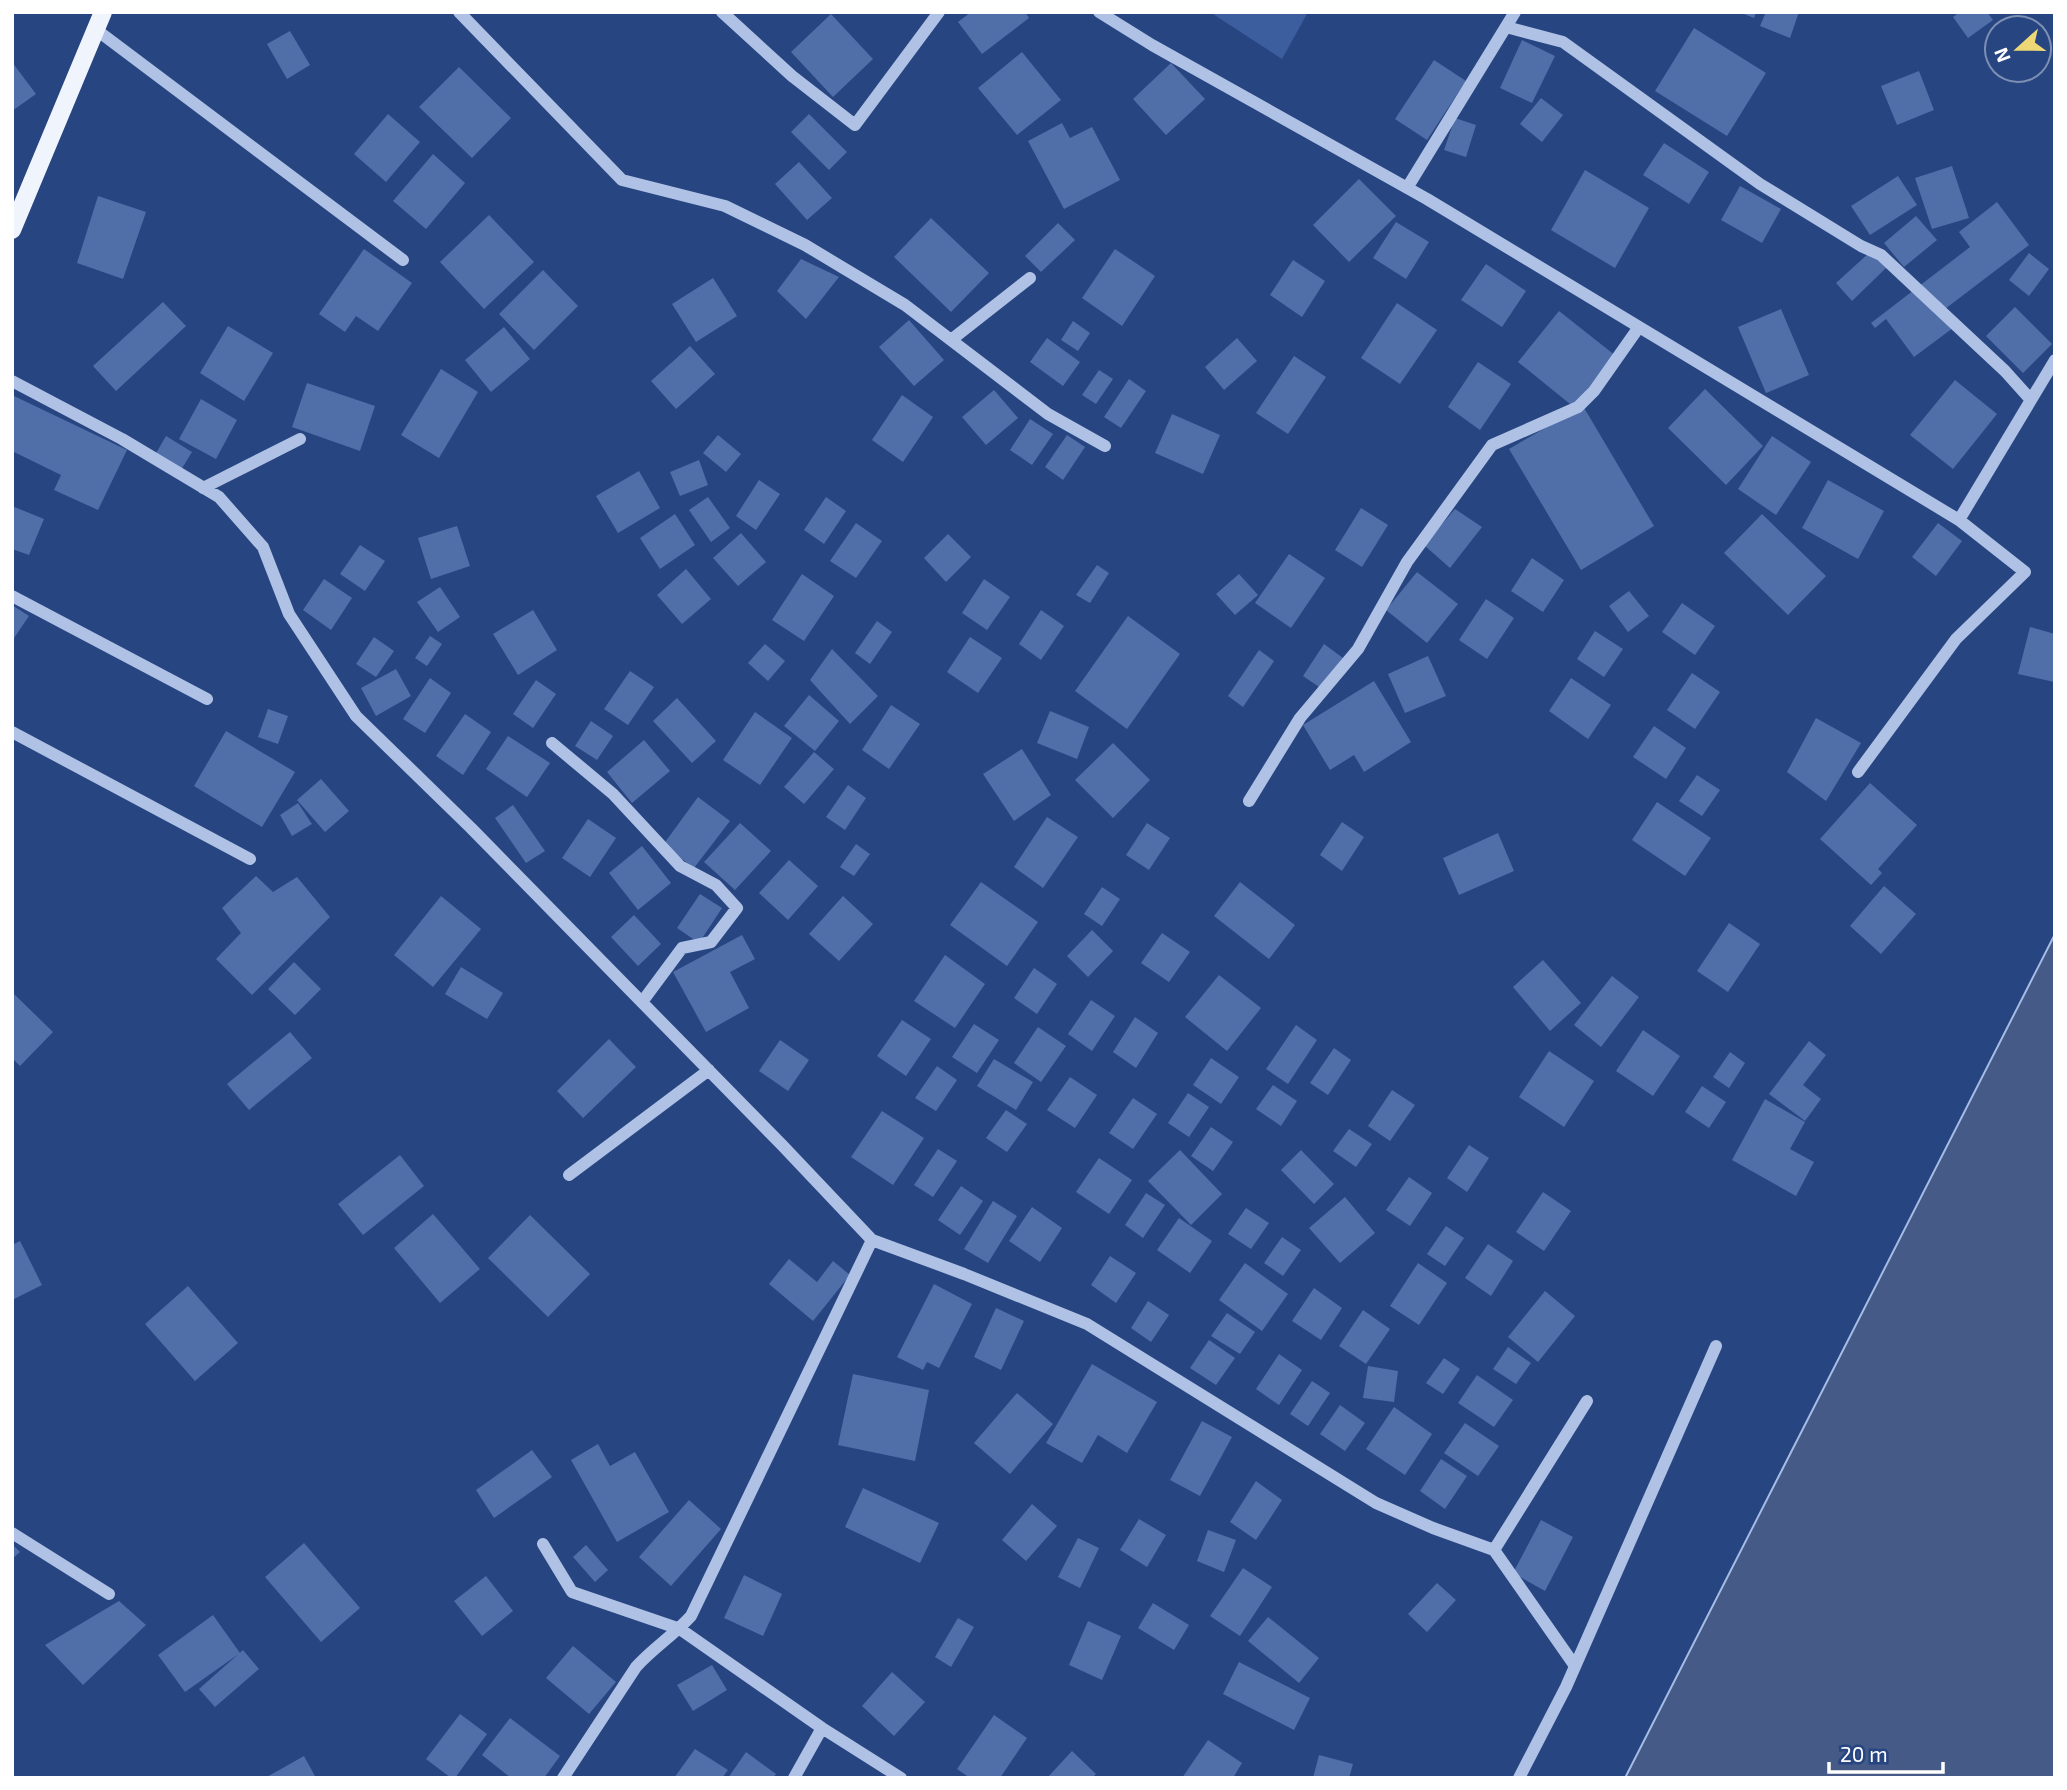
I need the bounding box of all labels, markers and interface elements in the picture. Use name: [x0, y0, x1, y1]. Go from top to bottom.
north arrow: [1983, 14, 2053, 84]
text: N: [1988, 45, 2015, 66]
scale bar: [1829, 1730, 1943, 1774]
text: 20 m: [1840, 1741, 1888, 1766]

